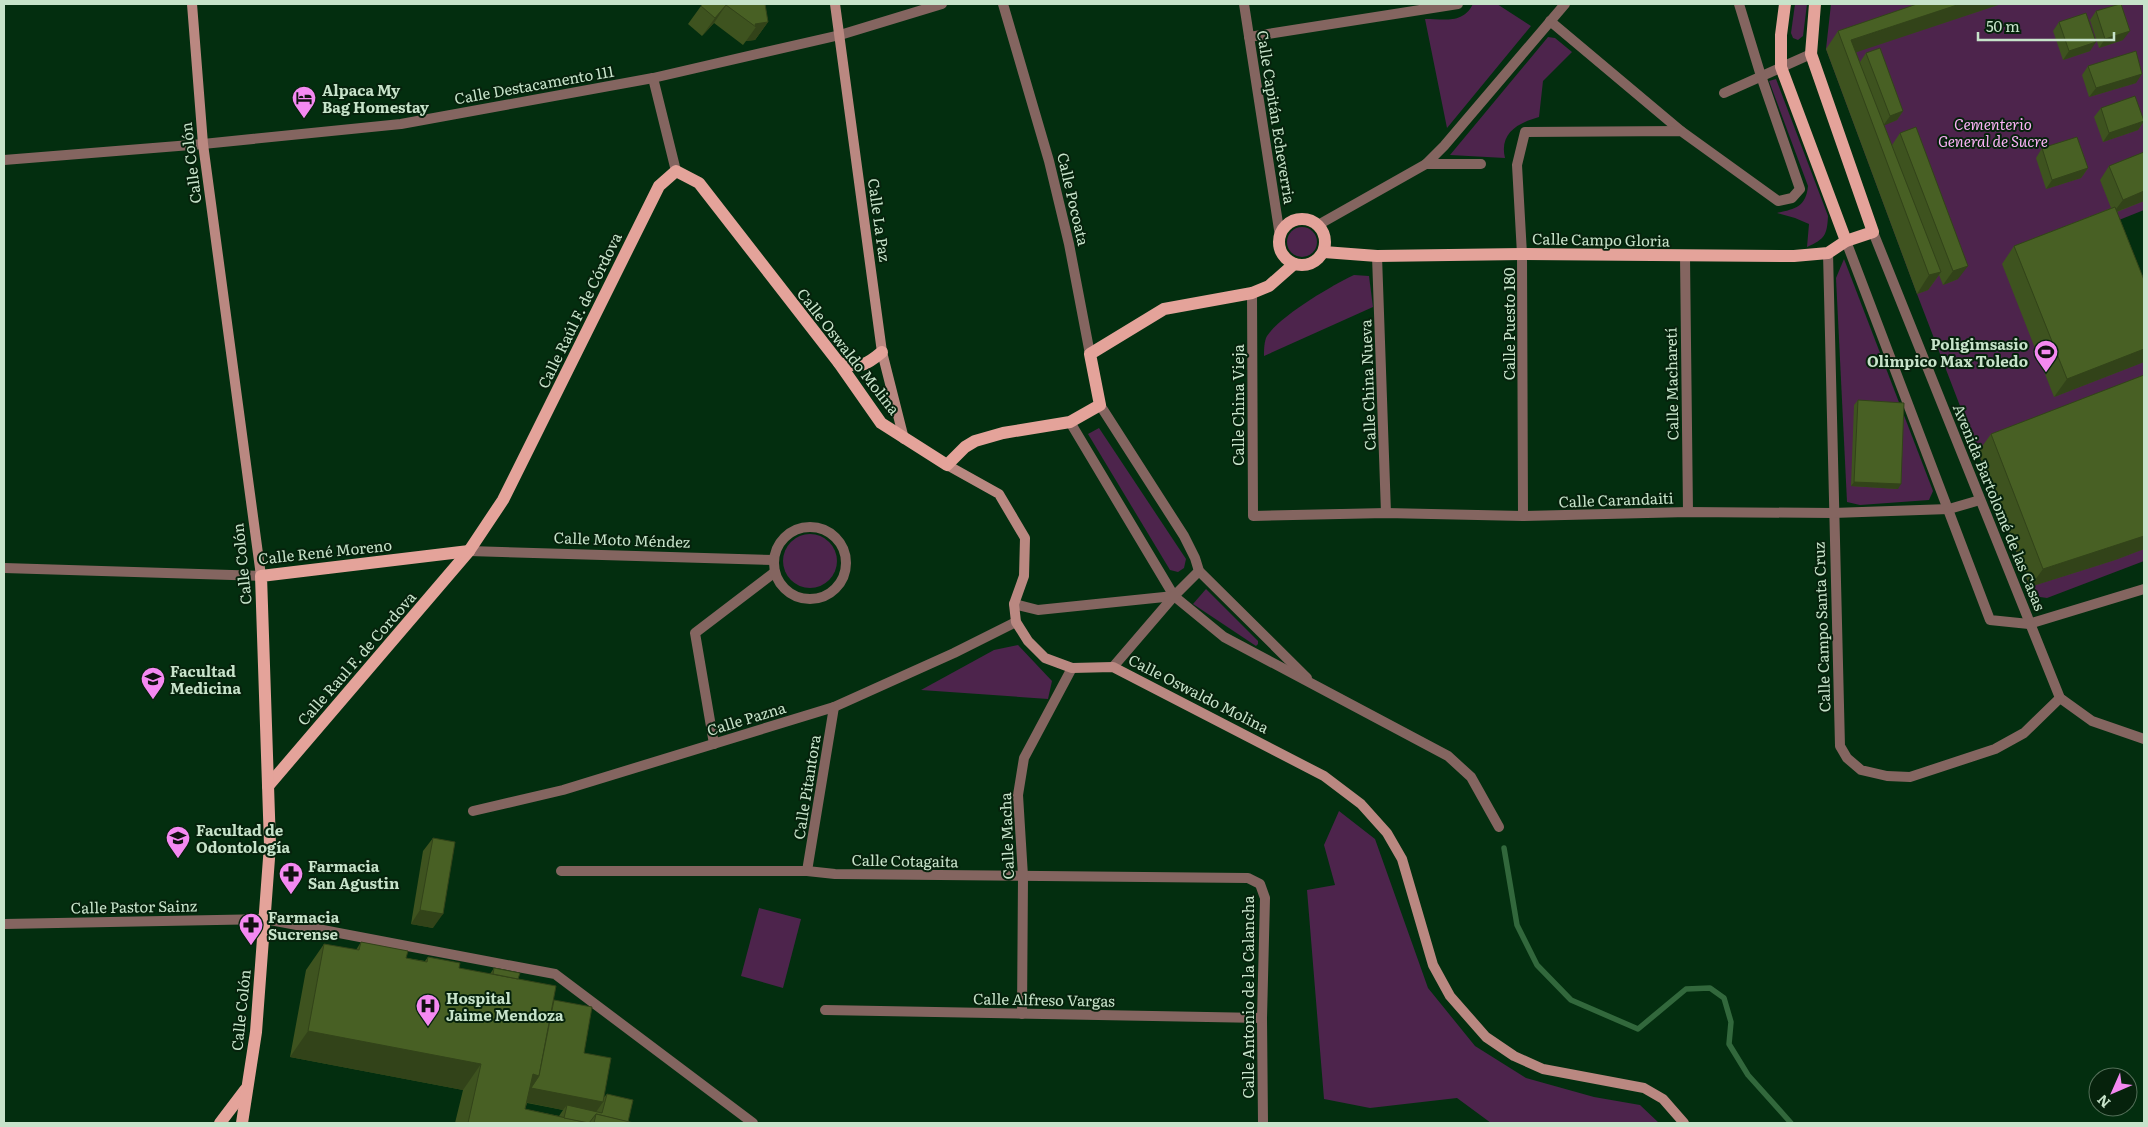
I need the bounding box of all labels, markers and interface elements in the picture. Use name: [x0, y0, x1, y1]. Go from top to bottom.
scale bar: [1978, 10, 2114, 42]
text: 50 m: [1986, 14, 2020, 37]
street label: Calle Capitán Echeverria: [1252, 28, 1302, 206]
street label: Calle Destacamento 111: [452, 59, 616, 109]
place label: Alpaca My Bag Homestay: [322, 78, 430, 118]
hotel icon: Alpaca My Bag Homestay: [291, 85, 317, 119]
park label: Cementerio General de Sucre: [1938, 112, 2048, 152]
street label: Calle Colón: [174, 121, 206, 205]
street label: Calle Pocoata: [1052, 150, 1096, 249]
street label: Calle La Paz: [863, 177, 897, 263]
street label: Calle Campo Gloria: [1532, 226, 1671, 252]
street label: Calle Raúl F. de Córdova: [531, 227, 627, 392]
street label: Calle Puesto 180: [1497, 267, 1520, 380]
street label: Calle Oswaldo Molina: [792, 283, 906, 420]
street label: Calle China Nueva: [1353, 318, 1381, 451]
street label: Calle Macharetí: [1659, 327, 1683, 441]
place label: Poligimsasio Olimpico Max Toledo: [1867, 332, 2028, 372]
sports icon: Poligimsasio Olimpico Max Toledo: [2033, 339, 2059, 373]
street label: Calle China Vieja: [1226, 343, 1249, 466]
street label: Avenida Bartolomé de las Casas: [1948, 400, 2052, 614]
street label: Calle Carandaiti: [1558, 485, 1674, 513]
street label: Calle Colón: [225, 522, 257, 606]
street label: Calle Moto Méndez: [553, 525, 691, 553]
street label: Calle René Moreno: [257, 533, 393, 569]
street label: Calle Campo Santa Cruz: [1807, 541, 1835, 713]
street label: Calle Raul F. de Cordova: [291, 585, 421, 730]
street label: Calle Oswaldo Molina: [1125, 648, 1274, 739]
place label: Facultad Medicina: [170, 659, 241, 699]
school or university icon: Facultad Medicina: [140, 666, 166, 700]
street label: Calle Pazna: [704, 695, 789, 741]
street label: Calle Pitantora: [786, 732, 826, 841]
street label: Calle Macha: [993, 791, 1019, 880]
place label: Facultad de Odontología: [196, 818, 291, 858]
school or university icon: Facultad de Odontología: [165, 825, 191, 859]
street label: Calle Cotagaita: [851, 848, 960, 872]
place label: Farmacia San Agustin: [308, 854, 400, 894]
pharmacy icon: Farmacia San Agustin: [278, 861, 304, 895]
street label: Calle Pastor Sainz: [71, 893, 197, 919]
street label: Calle Antonio de la Calancha: [1236, 894, 1259, 1099]
place label: Farmacia Sucrense: [268, 905, 340, 945]
pharmacy icon: Farmacia Sucrense: [238, 912, 264, 946]
street label: Calle Colón: [224, 968, 256, 1052]
place label: Hospital Jaime Mendoza: [446, 986, 564, 1026]
street label: Calle Alfreso Vargas: [973, 986, 1115, 1012]
hospital icon: Hospital Jaime Mendoza: [415, 993, 441, 1027]
north arrow: [2088, 1067, 2138, 1117]
text: N: [2092, 1090, 2114, 1113]

